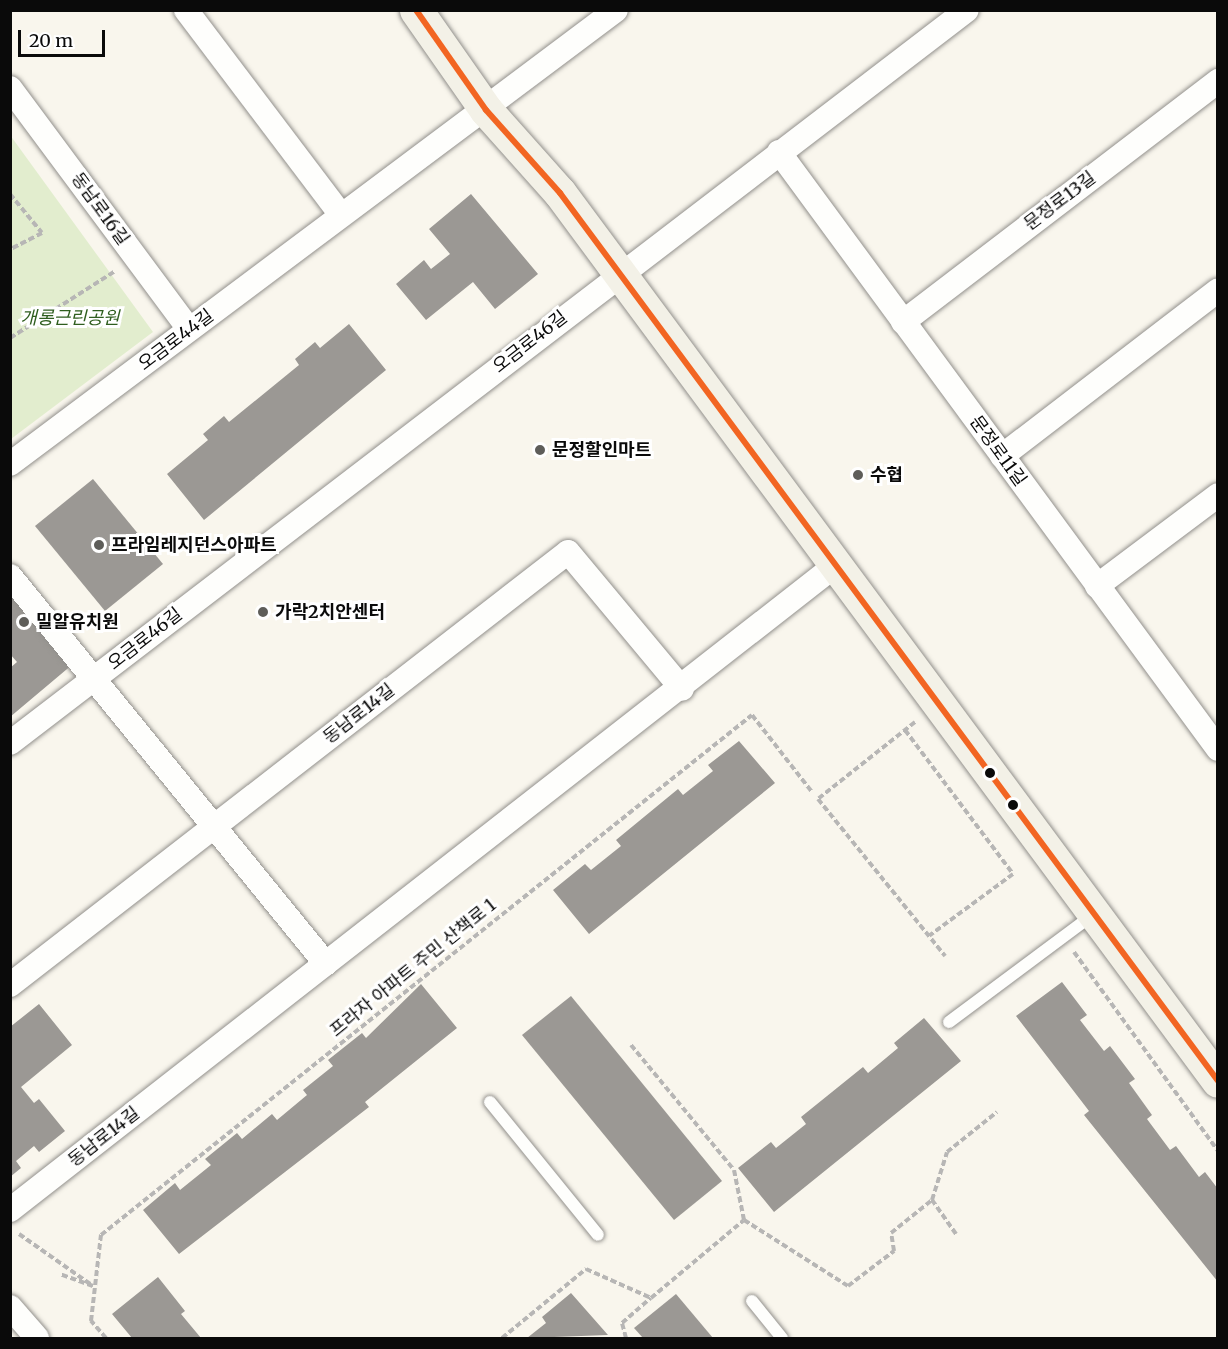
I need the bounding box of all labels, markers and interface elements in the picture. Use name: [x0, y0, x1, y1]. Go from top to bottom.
scale bar: [21, 18, 108, 56]
text: 20 m: [29, 29, 73, 52]
street label: 문정로13길: [1020, 167, 1100, 235]
street label: 동남로16길: [66, 168, 134, 250]
street label: 오금로44길: [134, 305, 218, 375]
street label: 오금로46길: [489, 306, 571, 378]
park label: 개롱근린공원: [20, 307, 120, 329]
street label: 문정로11길: [965, 411, 1031, 491]
place label: 문정할인마트: [552, 439, 651, 461]
marker: 문정할인마트: [533, 443, 547, 457]
place label: 수협: [870, 464, 903, 486]
marker: 수협: [851, 468, 865, 482]
place label: 프라임레지던스아파트: [111, 534, 277, 556]
marker: 프라임레지던스아파트: [92, 538, 106, 552]
place label: 가락2치안센터: [275, 601, 385, 623]
street label: 오금로46길: [104, 603, 186, 675]
marker: 가락2치안센터: [256, 605, 270, 619]
place label: 밀알유치원: [36, 611, 119, 633]
marker: 밀알유치원: [17, 615, 31, 629]
street label: 동남로14길: [319, 679, 399, 749]
unlabelled marker: [984, 767, 996, 779]
unlabelled marker: [1007, 799, 1019, 811]
street label: 프라자 아파트 주민 산책로 1: [326, 894, 500, 1042]
street label: 동남로14길: [64, 1102, 144, 1172]

